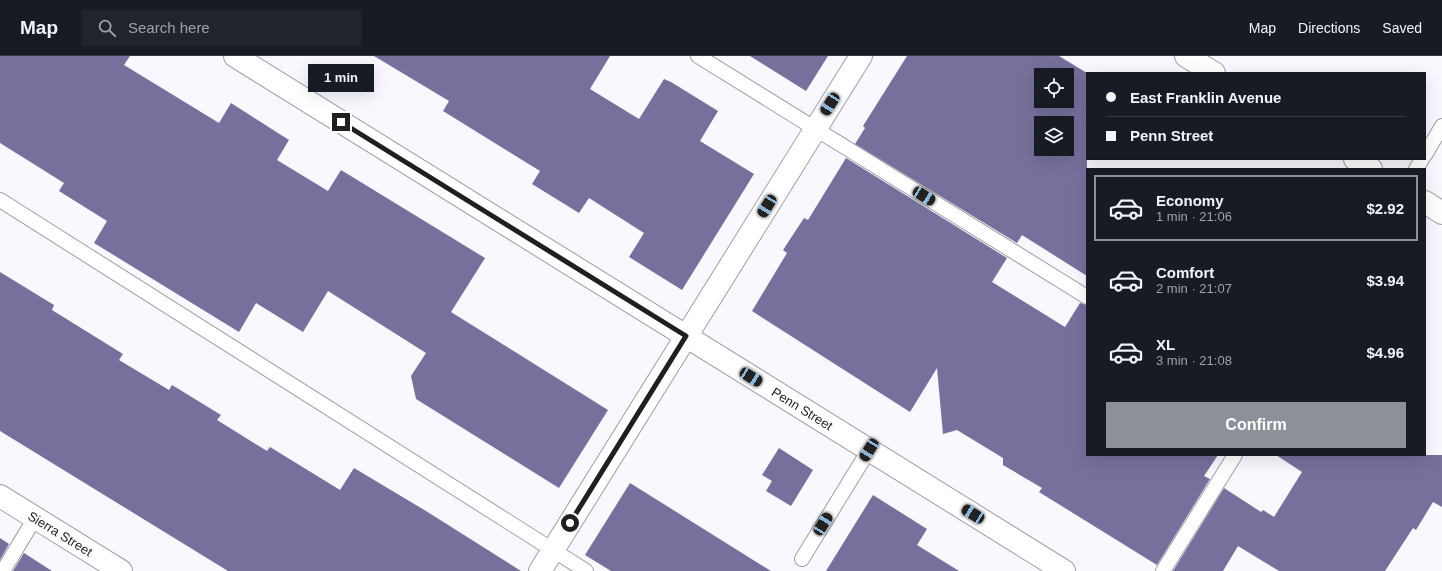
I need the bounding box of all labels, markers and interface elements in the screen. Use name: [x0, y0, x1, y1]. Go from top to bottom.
search box: [82, 10, 362, 46]
text: Map: [20, 17, 58, 38]
icon: search: [96, 17, 118, 39]
text: Search here: [128, 19, 210, 36]
text: Map: [1249, 20, 1276, 36]
text: Directions: [1298, 20, 1360, 36]
text: Saved: [1382, 20, 1422, 36]
callout: 1 min: [308, 64, 374, 92]
map controls: [1034, 68, 1074, 156]
button: locate: [1034, 68, 1074, 108]
text: 1 min: [324, 70, 358, 85]
text: East Franklin Avenue: [1130, 89, 1281, 106]
car: [818, 91, 842, 117]
route end: [332, 113, 350, 131]
button: layers: [1034, 116, 1074, 156]
text: Penn Street: [1130, 127, 1213, 144]
car: [911, 185, 937, 207]
icon: car: [1108, 190, 1144, 226]
text: Economy: [1156, 192, 1224, 209]
car: [756, 193, 778, 219]
text: $2.92: [1366, 200, 1404, 217]
text: 1 min · 21:06: [1156, 209, 1232, 224]
icon: car: [1108, 262, 1144, 298]
text: Comfort: [1156, 264, 1214, 281]
text: $3.94: [1366, 272, 1404, 289]
text: 2 min · 21:07: [1156, 281, 1232, 296]
icon: car: [1108, 334, 1144, 370]
text: XL: [1156, 336, 1175, 353]
text: $4.96: [1366, 344, 1404, 361]
text: 3 min · 21:08: [1156, 353, 1232, 368]
car: [738, 366, 764, 388]
street label: Penn Street: [769, 384, 836, 433]
button: Confirm: [1106, 402, 1406, 448]
car: [858, 437, 880, 463]
car: [960, 503, 986, 525]
street label: Sierra Street: [25, 508, 96, 559]
car: [812, 511, 834, 537]
route start: [561, 514, 579, 532]

